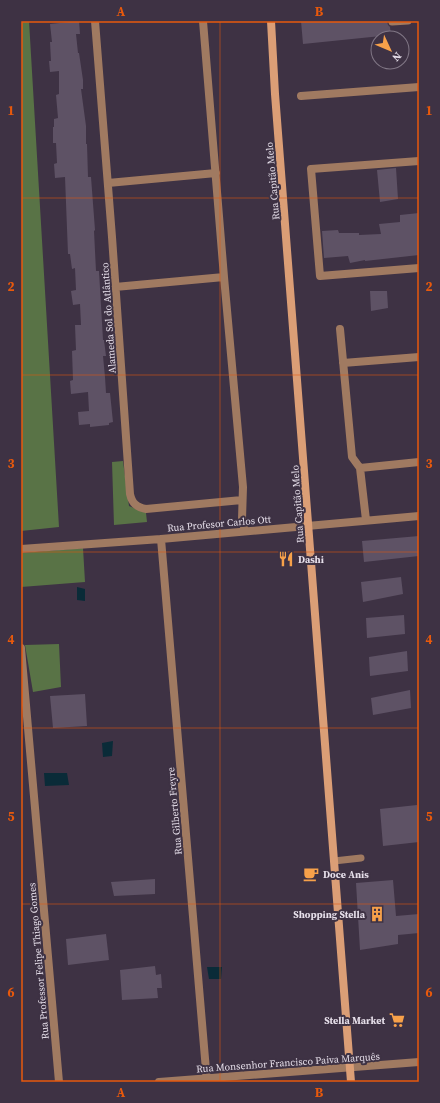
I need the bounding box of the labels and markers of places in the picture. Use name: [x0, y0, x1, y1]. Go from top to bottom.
restaurant icon: Dashi: [277, 550, 295, 568]
place label: Dashi: [298, 553, 324, 566]
cafe icon: Doce Anis: [302, 865, 320, 883]
place label: Doce Anis: [323, 868, 369, 881]
building icon: Shopping Stella: [368, 905, 386, 923]
place label: Shopping Stella: [293, 908, 366, 921]
supermarket icon: Stella Market: [388, 1011, 406, 1029]
place label: Stella Market: [324, 1014, 385, 1027]

